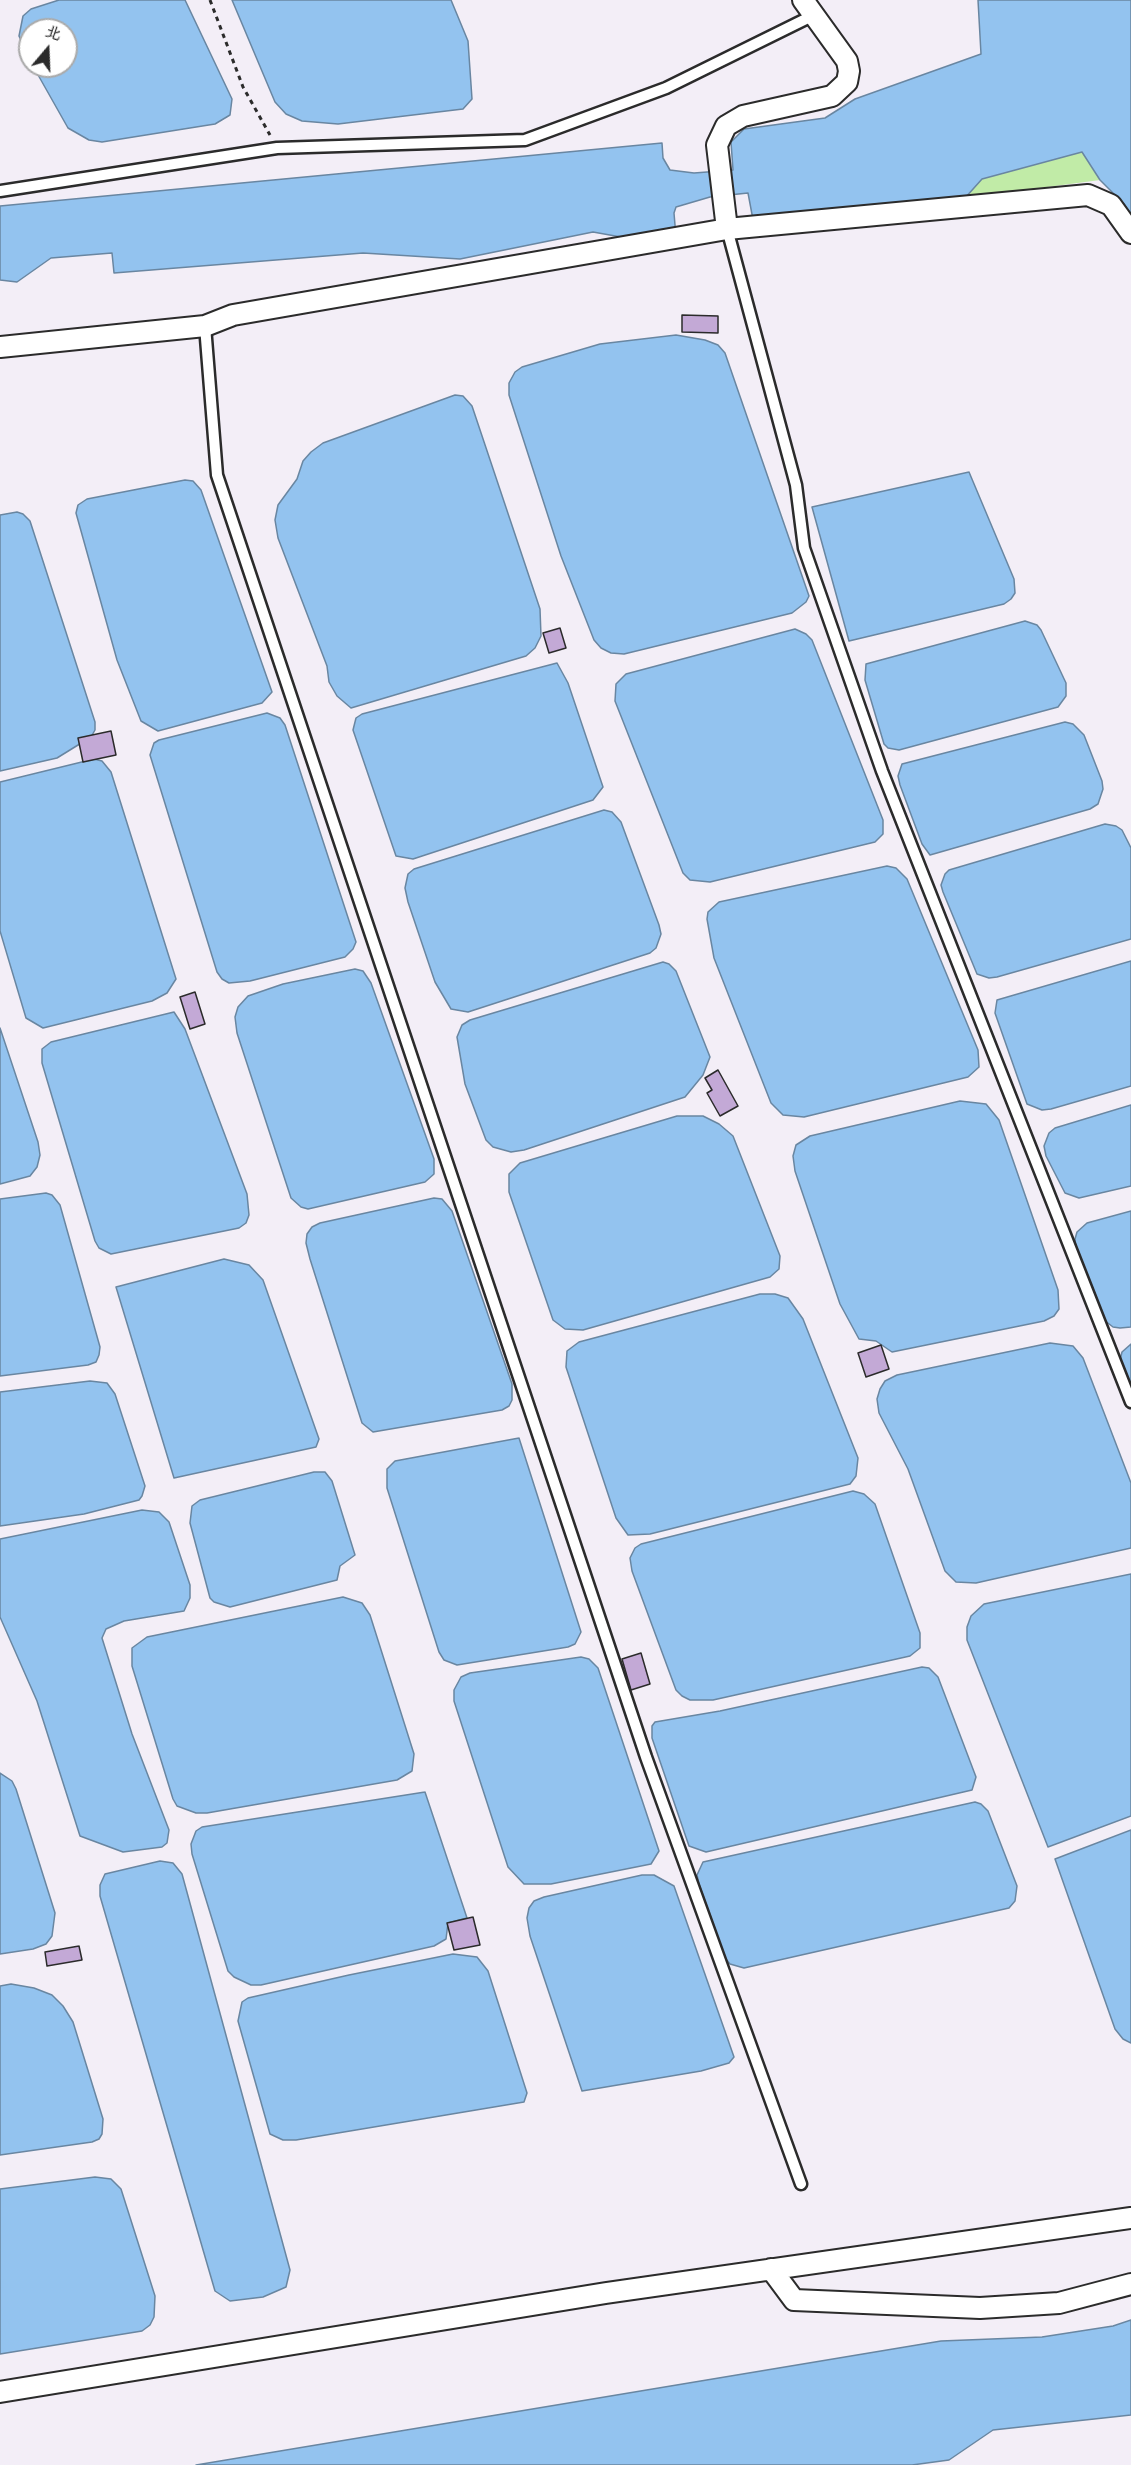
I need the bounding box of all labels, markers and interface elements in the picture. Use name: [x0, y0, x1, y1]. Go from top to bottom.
north arrow: [18, 18, 78, 78]
text: 北: [42, 20, 64, 46]

